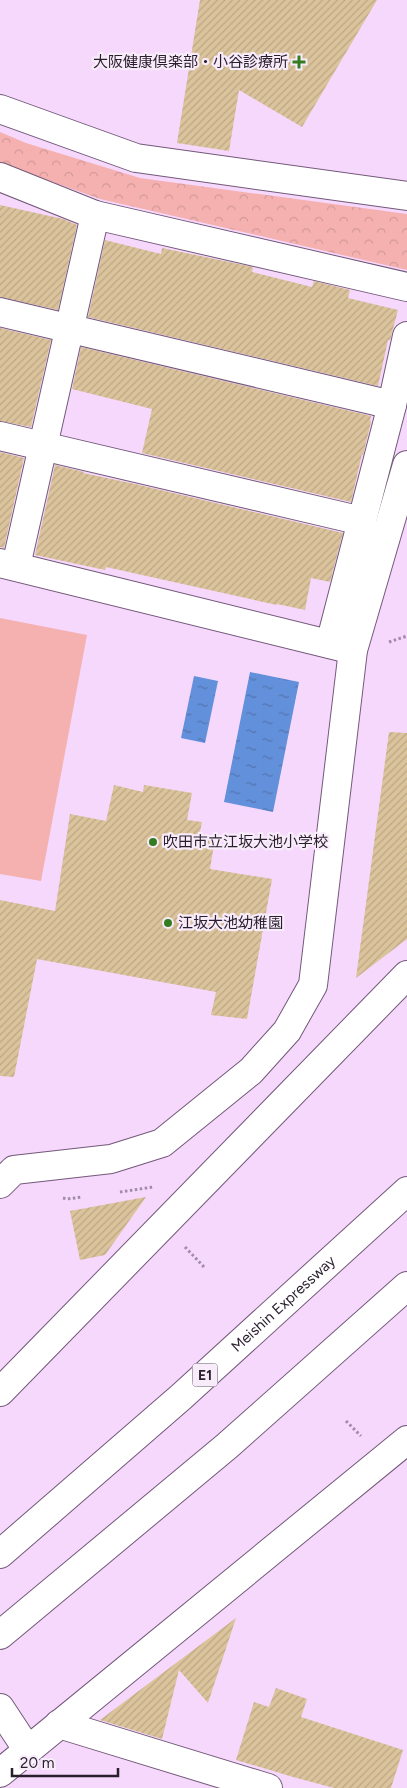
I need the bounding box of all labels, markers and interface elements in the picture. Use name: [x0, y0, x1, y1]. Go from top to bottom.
place label: 大阪健康倶楽部・小谷診療所: [93, 53, 288, 71]
marker: 大阪健康倶楽部・小谷診療所: [292, 55, 306, 69]
place label: 吹田市立江坂大池小学校: [163, 833, 328, 851]
marker: 吹田市立江坂大池小学校: [147, 836, 159, 848]
place label: 江坂大池幼稚園: [178, 914, 283, 932]
marker: 江坂大池幼稚園: [162, 917, 174, 929]
street label: Meishin Expressway: [227, 1252, 339, 1356]
road number: E1: [192, 1364, 218, 1386]
scale bar: [12, 1746, 119, 1778]
text: 20 m: [20, 1754, 54, 1772]

